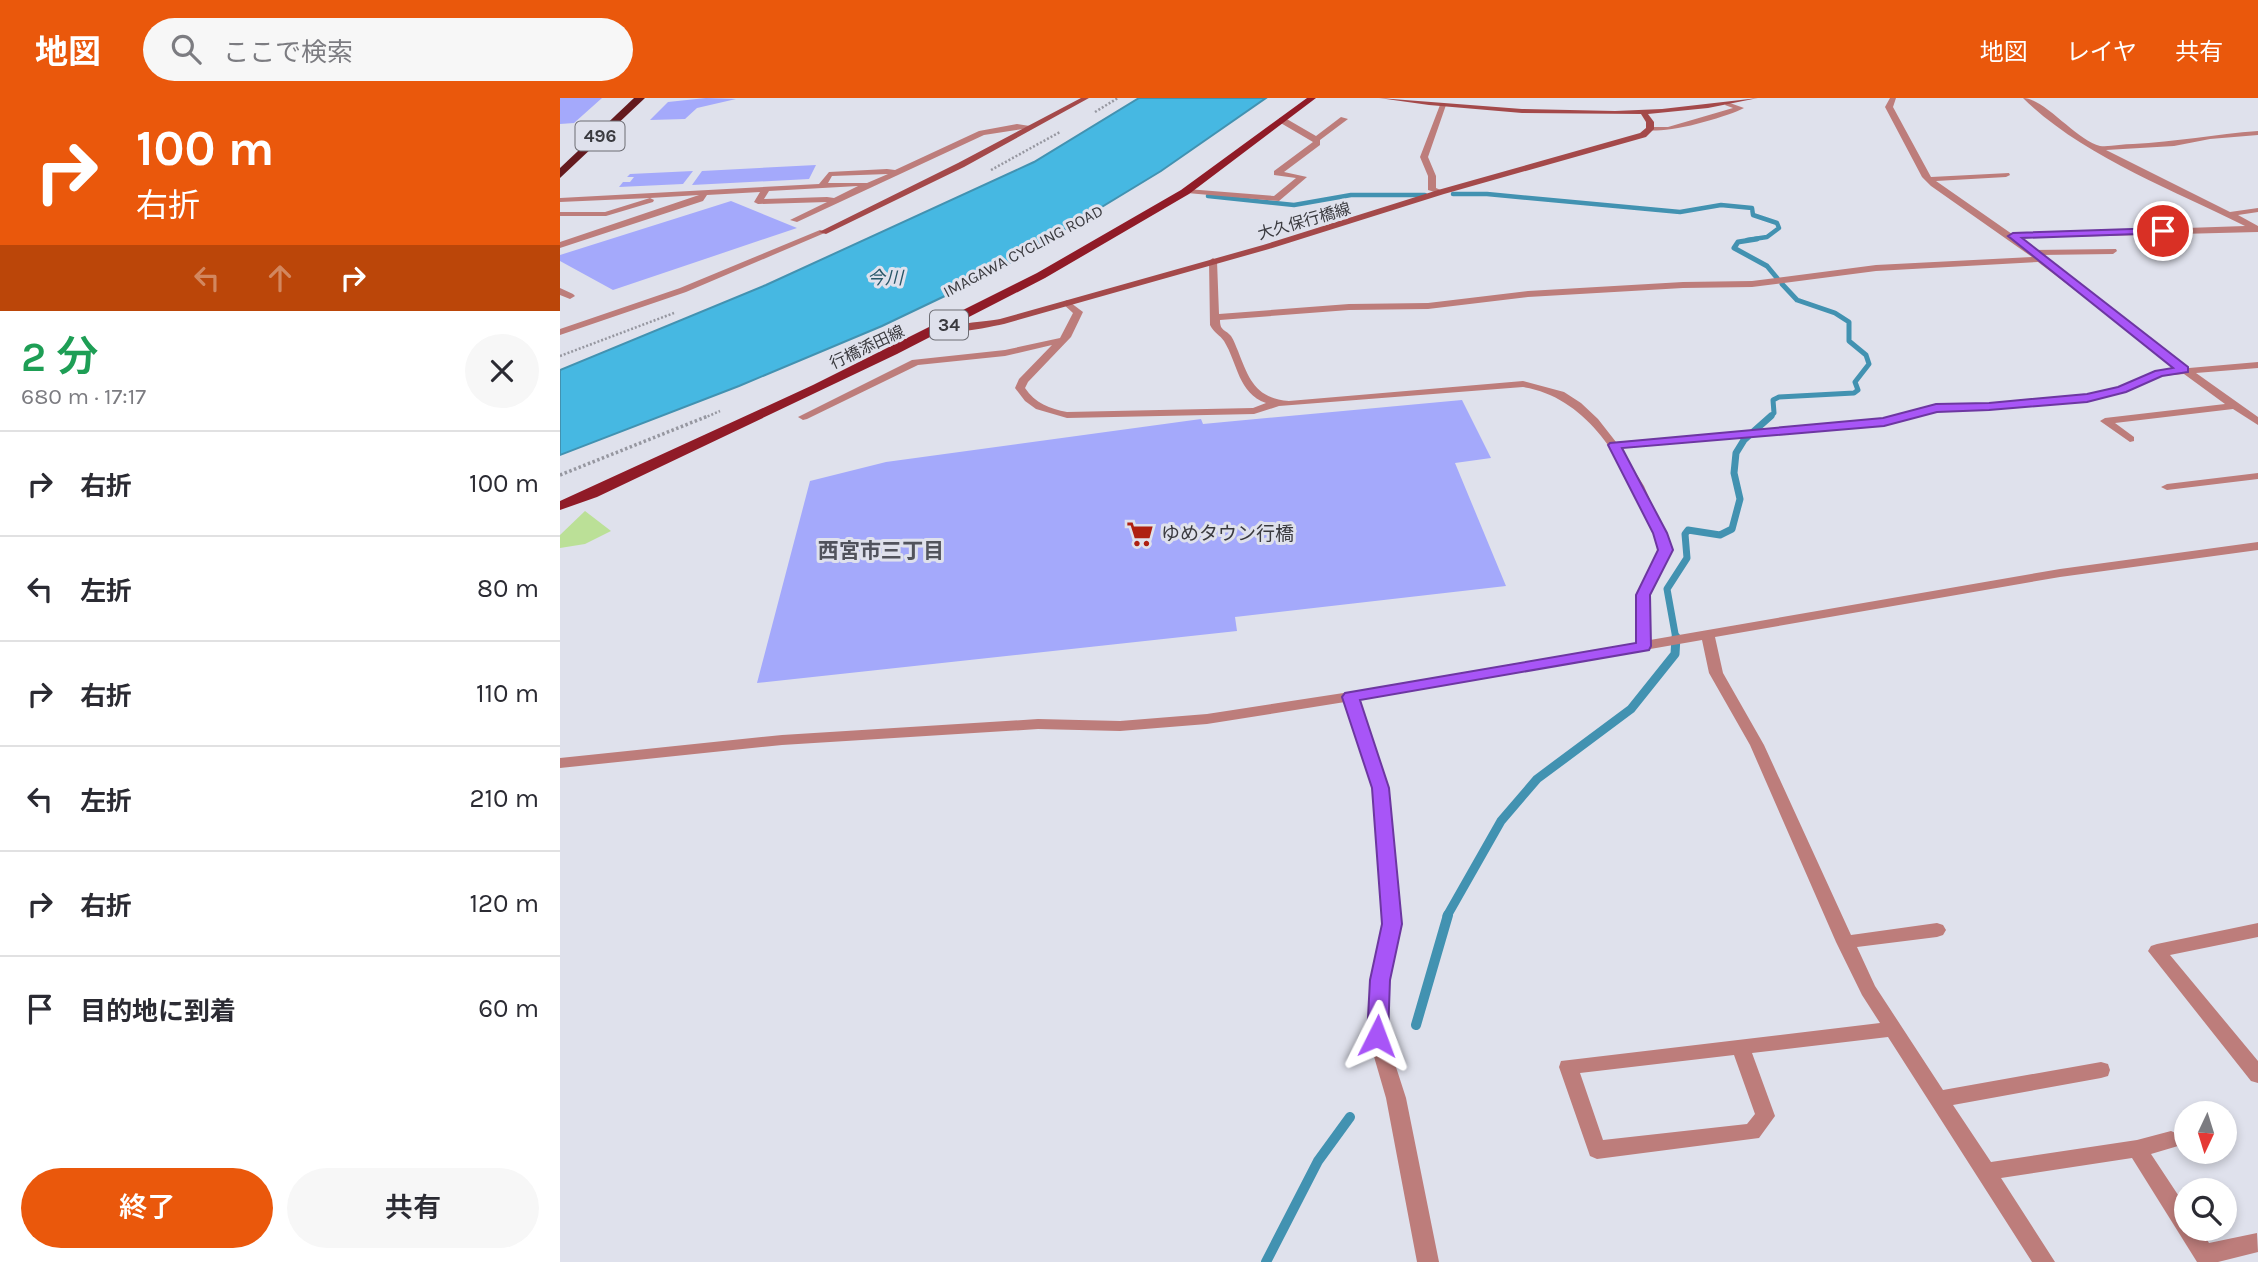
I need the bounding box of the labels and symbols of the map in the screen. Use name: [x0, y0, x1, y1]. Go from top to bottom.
road number: 496: [576, 122, 624, 150]
street label: 大久保行橋線: [1255, 199, 1353, 243]
street label: IMAGAWA CYCLING ROAD: [940, 201, 1106, 301]
pin: [2133, 201, 2193, 261]
water label: 今川: [867, 267, 905, 289]
road number: 34: [930, 310, 968, 340]
street label: 行橋添田線: [827, 321, 907, 373]
supermarket icon: ゆめタウン行橋: [1125, 519, 1155, 549]
place label: ゆめタウン行橋: [1161, 523, 1294, 545]
district label: 西宮市三丁目: [818, 539, 944, 563]
position arrow: [1340, 999, 1414, 1073]
north arrow: [2174, 1101, 2236, 1164]

